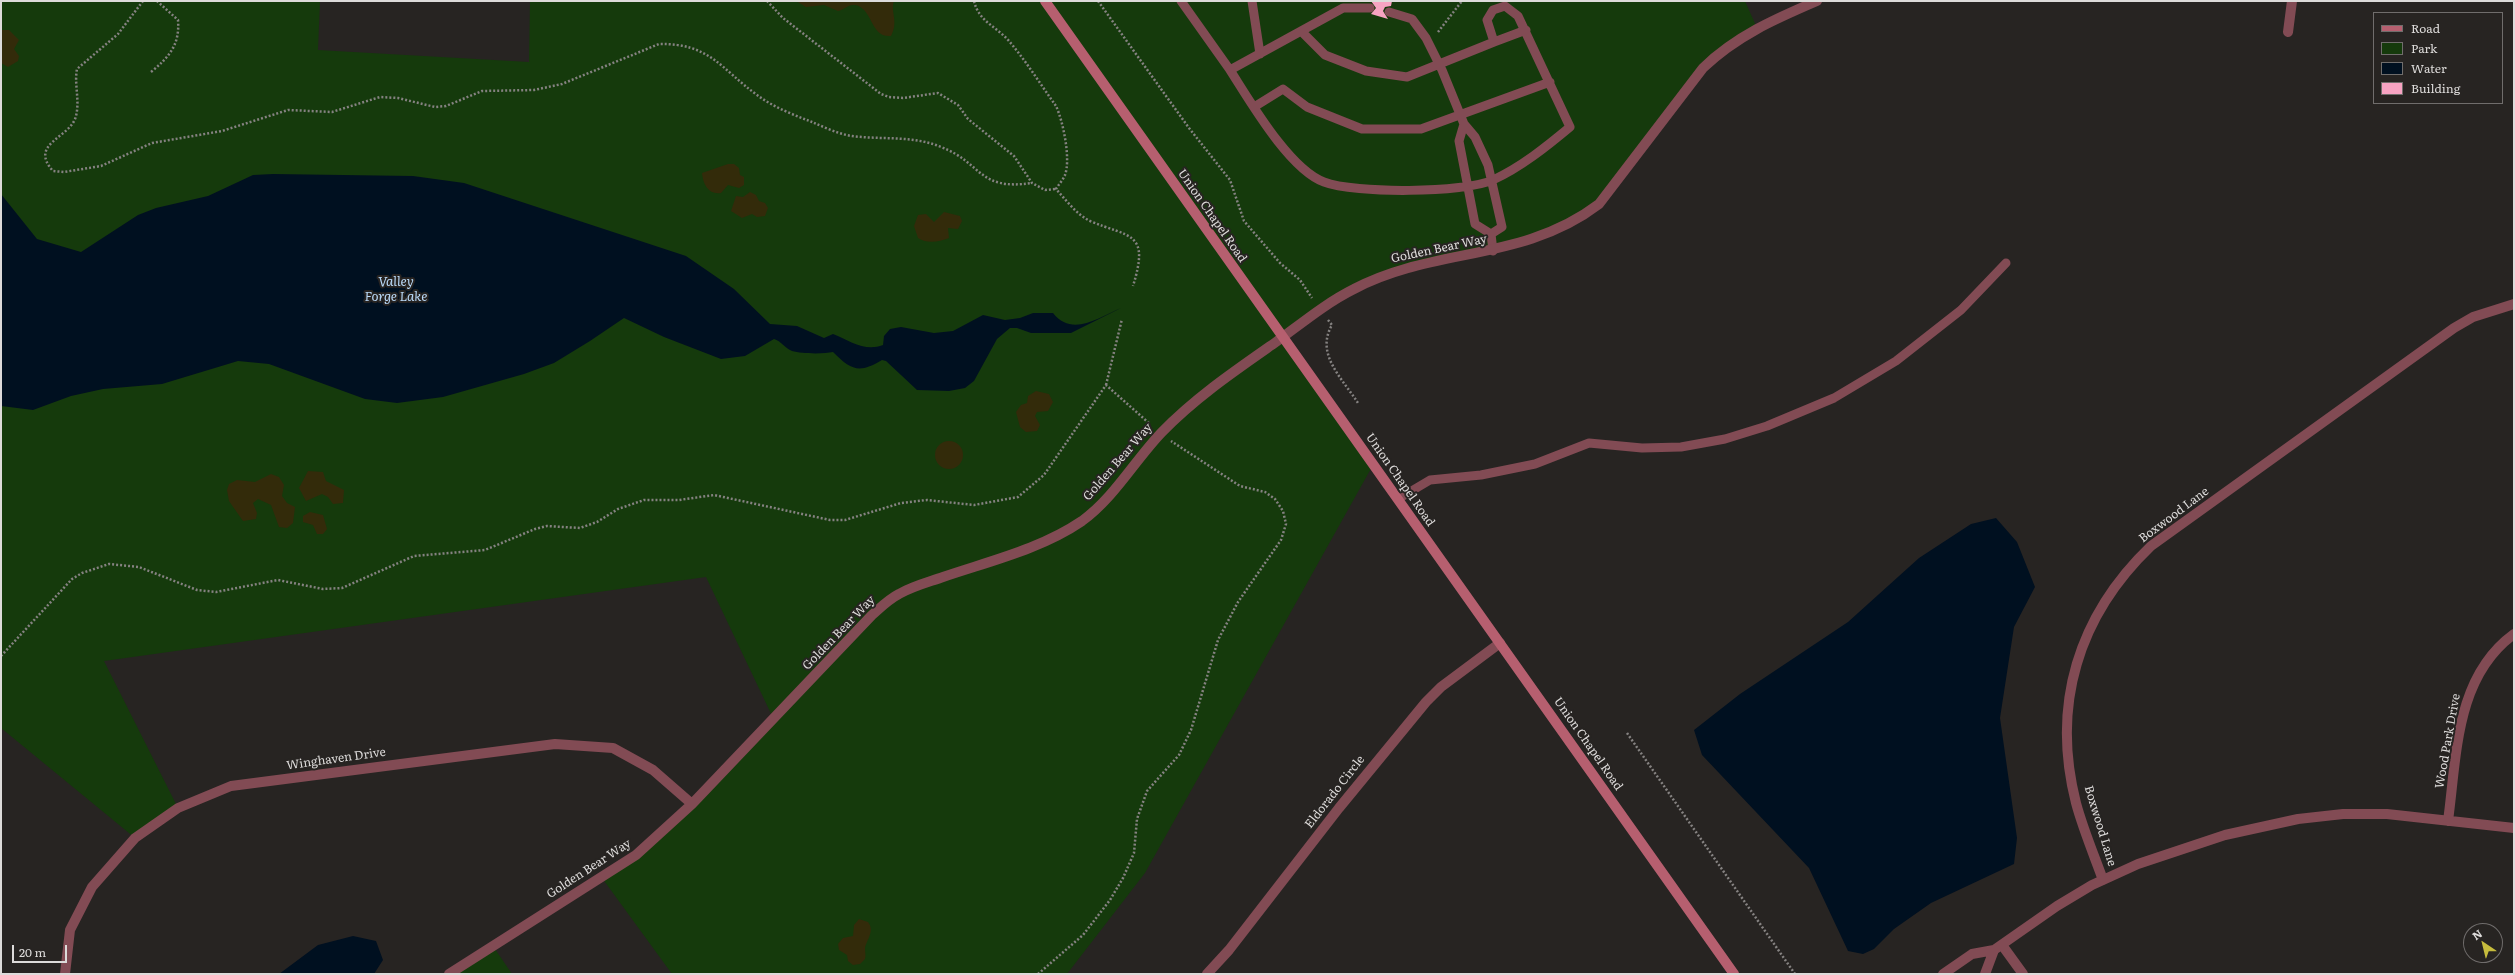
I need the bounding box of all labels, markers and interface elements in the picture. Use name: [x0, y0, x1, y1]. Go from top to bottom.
legend: [2373, 12, 2503, 104]
text: Road: [2411, 19, 2440, 37]
text: Park: [2411, 39, 2437, 57]
text: Water: [2411, 59, 2447, 77]
text: Building: [2411, 79, 2460, 97]
street label: Union Chapel Road: [1174, 167, 1250, 265]
street label: Golden Bear Way: [1390, 232, 1488, 266]
water label: Valley Forge Lake: [365, 274, 427, 305]
street label: Golden Bear Way: [1081, 420, 1155, 504]
street label: Union Chapel Road: [1362, 431, 1438, 529]
street label: Boxwood Lane: [2136, 484, 2212, 546]
street label: Golden Bear Way: [800, 593, 878, 673]
street label: Wood Park Drive: [2433, 692, 2463, 790]
street label: Union Chapel Road: [1550, 695, 1626, 793]
street label: Winghaven Drive: [285, 745, 387, 773]
street label: Eldorado Circle: [1302, 753, 1368, 831]
street label: Boxwood Lane: [2081, 784, 2119, 868]
street label: Golden Bear Way: [544, 836, 634, 902]
north arrow: [2463, 923, 2503, 963]
text: N: [2468, 925, 2485, 943]
scale bar: [14, 937, 69, 963]
text: 20 m: [19, 943, 46, 961]

